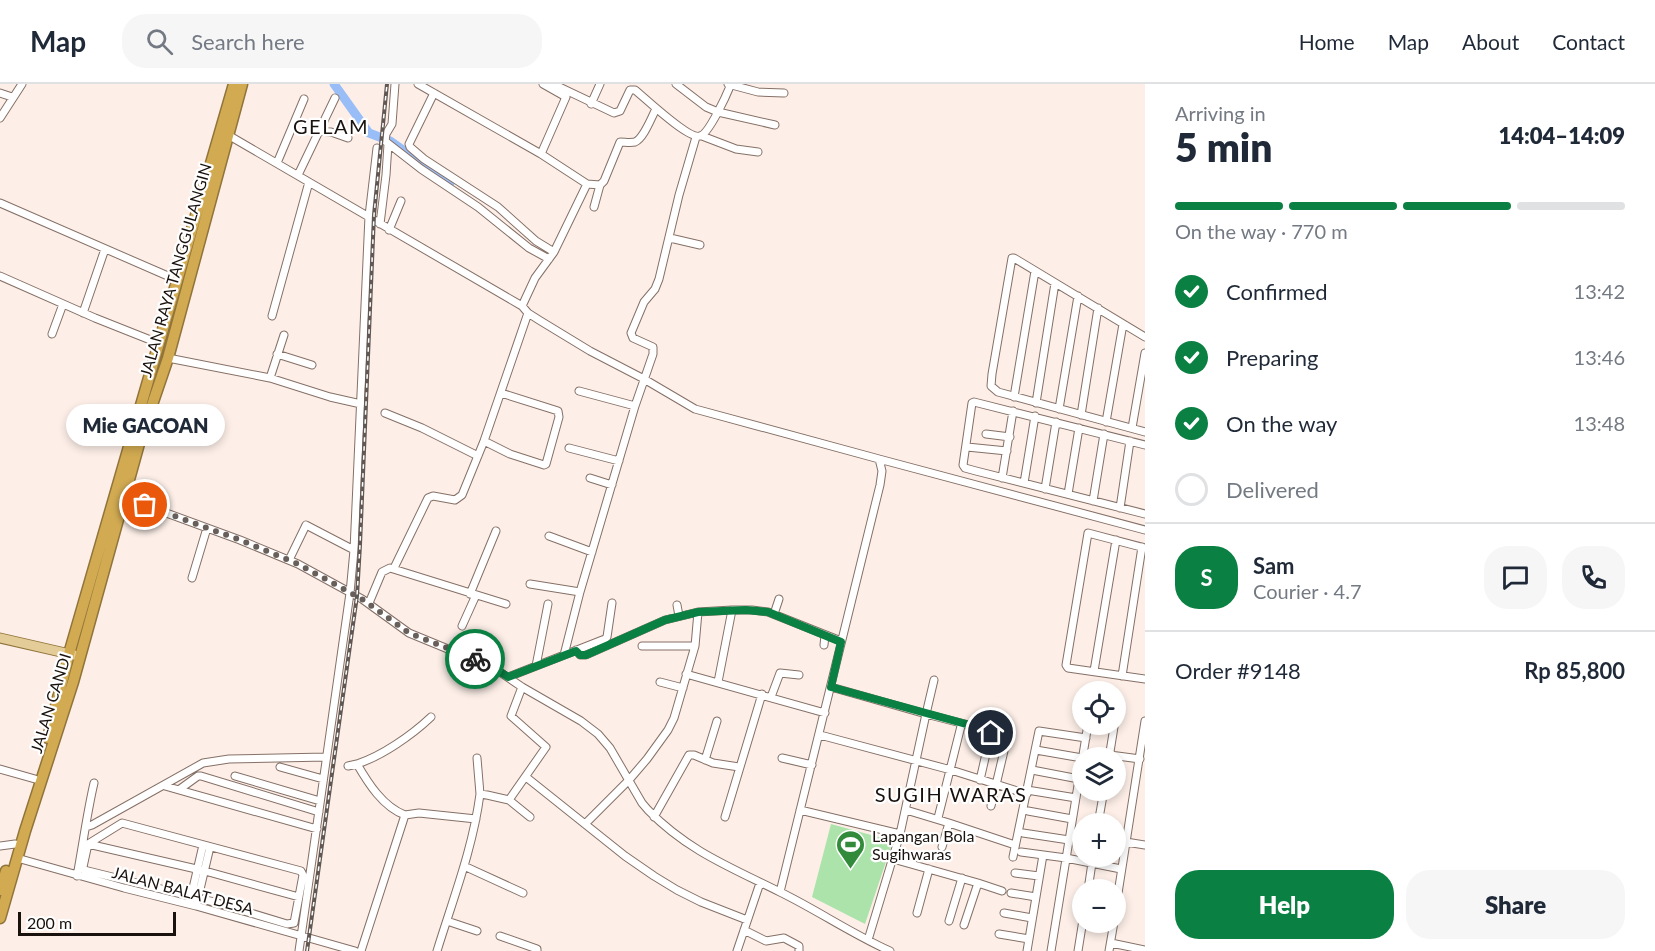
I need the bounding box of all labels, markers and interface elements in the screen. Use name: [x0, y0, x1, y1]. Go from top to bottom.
search box: [122, 14, 542, 68]
text: Map: [30, 24, 86, 58]
icon: search: [143, 25, 176, 58]
text: Search here: [191, 28, 305, 55]
text: Home: [1299, 29, 1355, 54]
text: Map: [1388, 29, 1429, 54]
text: About: [1462, 29, 1519, 54]
text: Contact: [1552, 29, 1625, 54]
text: Arriving in: [1175, 101, 1266, 125]
district label: GELAM: [293, 114, 369, 138]
text: 14:04–14:09: [1499, 122, 1625, 149]
text: 5 min: [1175, 124, 1272, 170]
street label: JALAN RAYA TANGGULANGIN: [135, 161, 215, 379]
text: On the way · 770 m: [1175, 219, 1348, 243]
icon: check: [1175, 275, 1208, 308]
text: Confirmed: [1226, 278, 1328, 305]
text: 13:42: [1574, 279, 1625, 303]
icon: check: [1175, 341, 1208, 374]
text: Preparing: [1226, 344, 1318, 371]
text: 13:46: [1574, 345, 1625, 369]
callout: Mie GACOAN: [66, 403, 225, 445]
icon: check: [1175, 407, 1208, 440]
text: On the way: [1226, 410, 1337, 437]
text: 13:48: [1574, 411, 1625, 435]
text: Mie GACOAN: [82, 413, 209, 437]
text: Delivered: [1226, 476, 1319, 503]
pin: [119, 479, 170, 530]
icon: bag: [128, 488, 161, 521]
button: chat: [1484, 546, 1547, 609]
button: phone: [1562, 546, 1625, 609]
text: Sam: [1253, 552, 1295, 579]
text: S: [1200, 564, 1213, 591]
text: Courier · 4.7: [1253, 579, 1362, 603]
courier: [445, 629, 505, 689]
icon: bike: [459, 643, 492, 676]
street label: JALAN CANDI: [26, 651, 74, 755]
text: Order #9148: [1175, 657, 1301, 684]
text: Rp 85,800: [1524, 657, 1625, 684]
map controls: [1072, 681, 1126, 933]
button: locate: [1072, 681, 1126, 735]
pin: [965, 707, 1016, 758]
icon: home: [974, 716, 1007, 749]
button: layers: [1072, 747, 1126, 801]
district label: SUGIH WARAS: [875, 782, 1027, 806]
button: +: [1072, 813, 1126, 867]
place label: Lapangan Bola Sugihwaras: [872, 826, 974, 863]
sports icon: Lapangan Bola Sugihwaras: [835, 828, 867, 870]
street label: JALAN BALAT DESA: [110, 862, 256, 918]
button: Help: [1175, 870, 1394, 939]
button: Share: [1406, 870, 1625, 939]
button: −: [1072, 879, 1126, 933]
scale bar: [18, 909, 176, 936]
text: 200 m: [27, 913, 72, 932]

